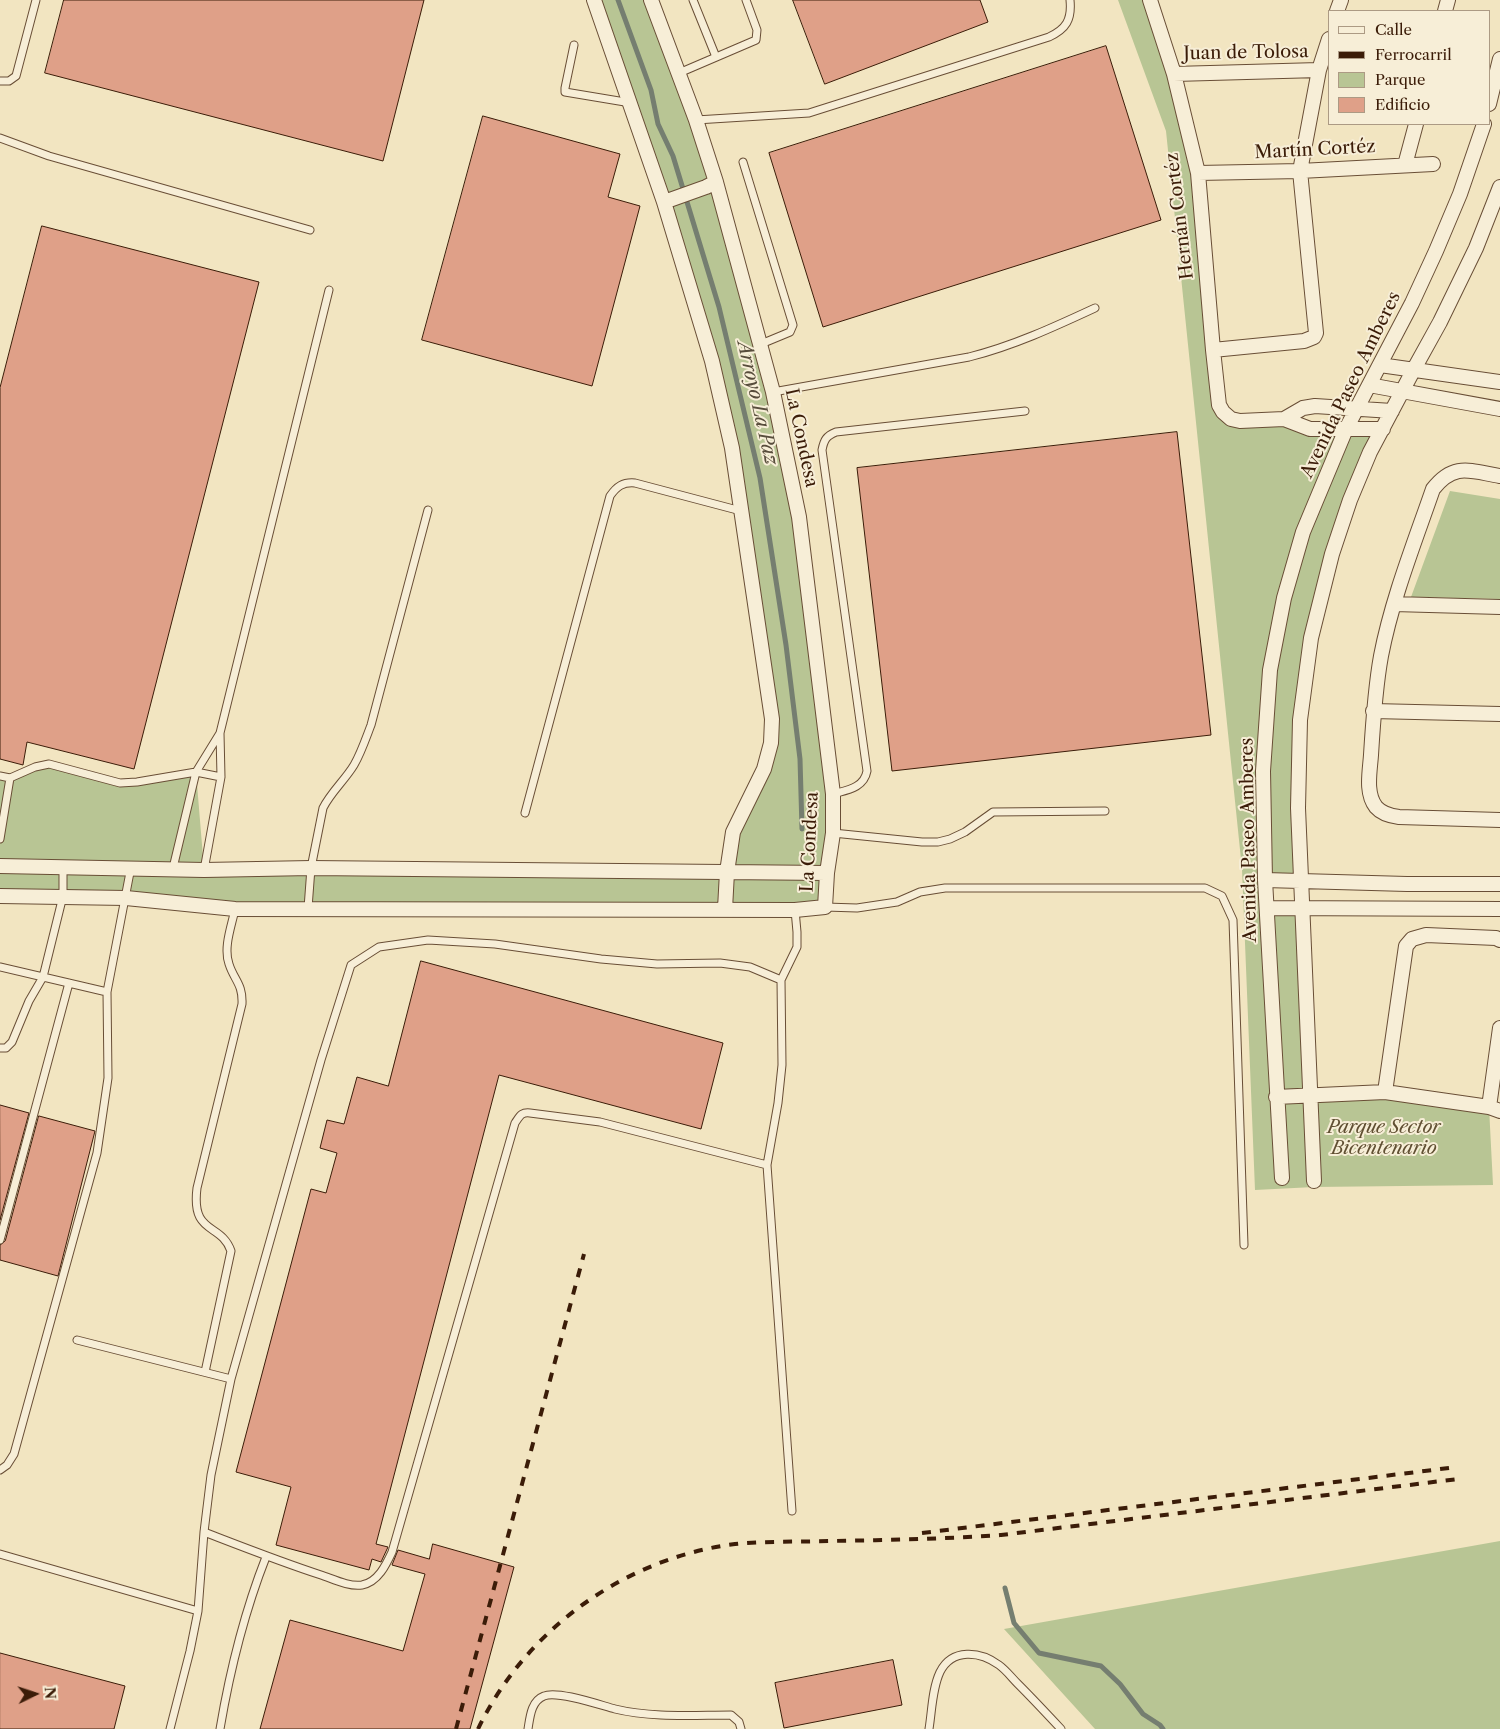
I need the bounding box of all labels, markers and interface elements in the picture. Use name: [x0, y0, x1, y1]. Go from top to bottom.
legend: [1328, 10, 1490, 125]
text: Calle: [1375, 20, 1412, 39]
street label: Juan de Tolosa: [1183, 41, 1309, 65]
text: Ferrocarril: [1375, 45, 1452, 64]
text: Parque: [1375, 70, 1425, 89]
text: Edificio: [1375, 95, 1430, 114]
street label: Martín Cortéz: [1254, 136, 1376, 164]
street label: Hernán Cortéz: [1161, 151, 1199, 281]
street label: Avenida Paseo Amberes: [1296, 288, 1406, 482]
water label: Arroyo La Paz: [732, 339, 782, 467]
street label: La Condesa: [780, 387, 822, 489]
street label: Avenida Paseo Amberes: [1236, 737, 1262, 943]
street label: La Condesa: [797, 791, 823, 893]
park label: Parque Sector Bicentenario: [1327, 1117, 1441, 1160]
north arrow: [10, 1669, 60, 1719]
text: N: [41, 1686, 59, 1700]

